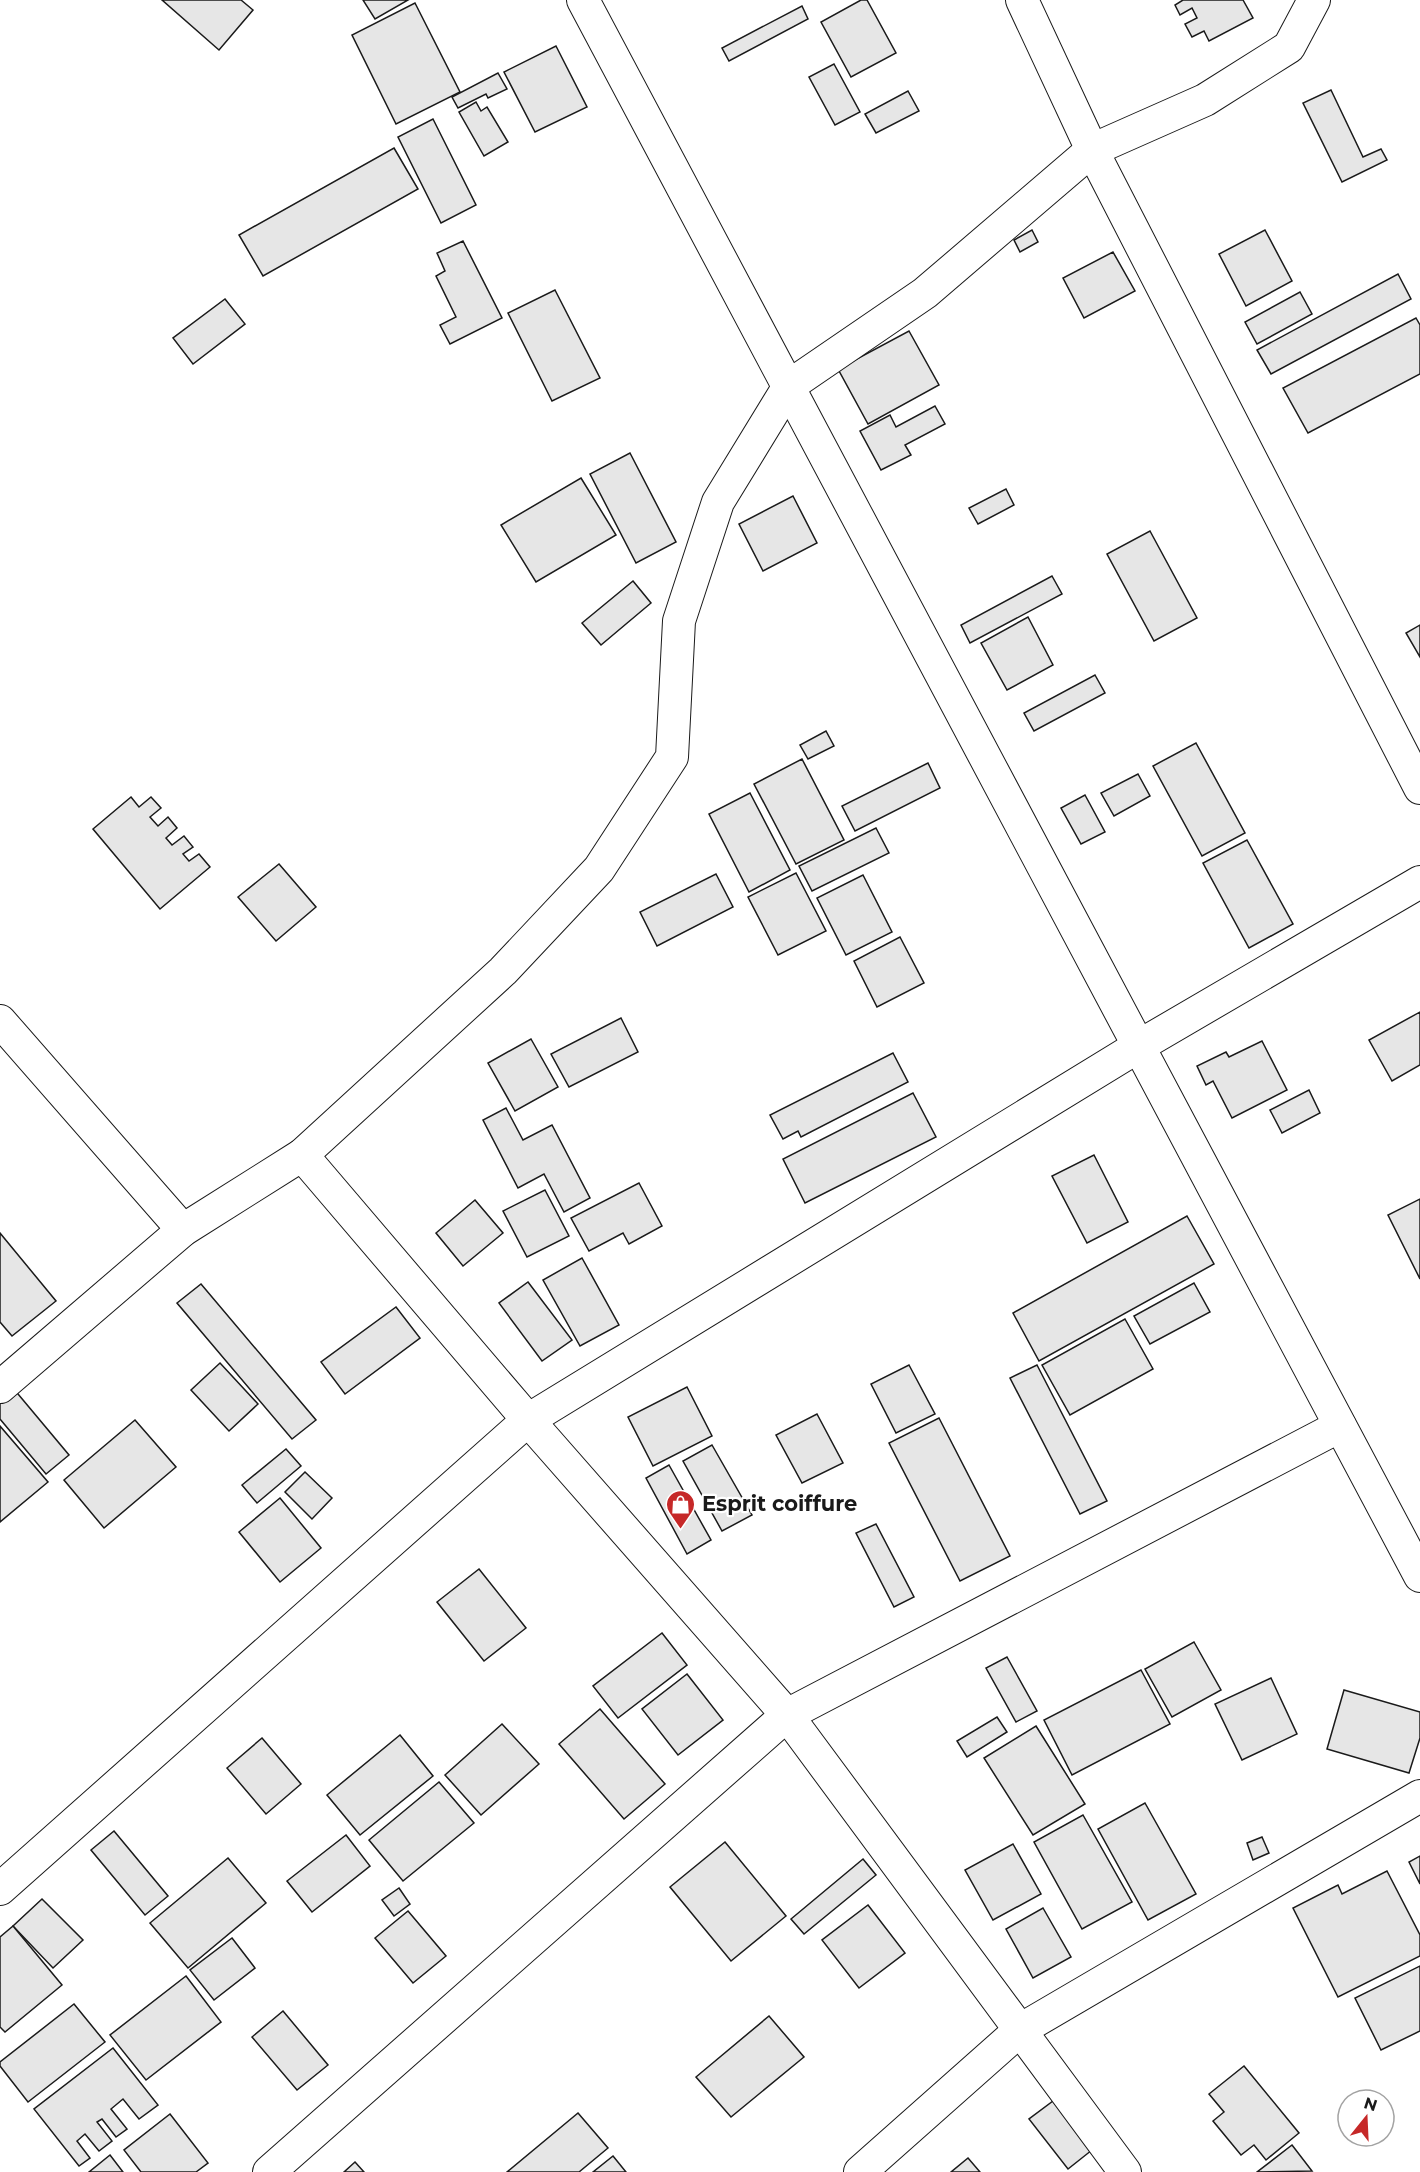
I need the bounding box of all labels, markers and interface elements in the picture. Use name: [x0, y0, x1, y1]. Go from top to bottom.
shop icon: Esprit coiffure: [665, 1488, 697, 1530]
place label: Esprit coiffure: [702, 1491, 857, 1516]
north arrow: [1336, 2088, 1396, 2148]
text: N: [1361, 2093, 1380, 2115]

